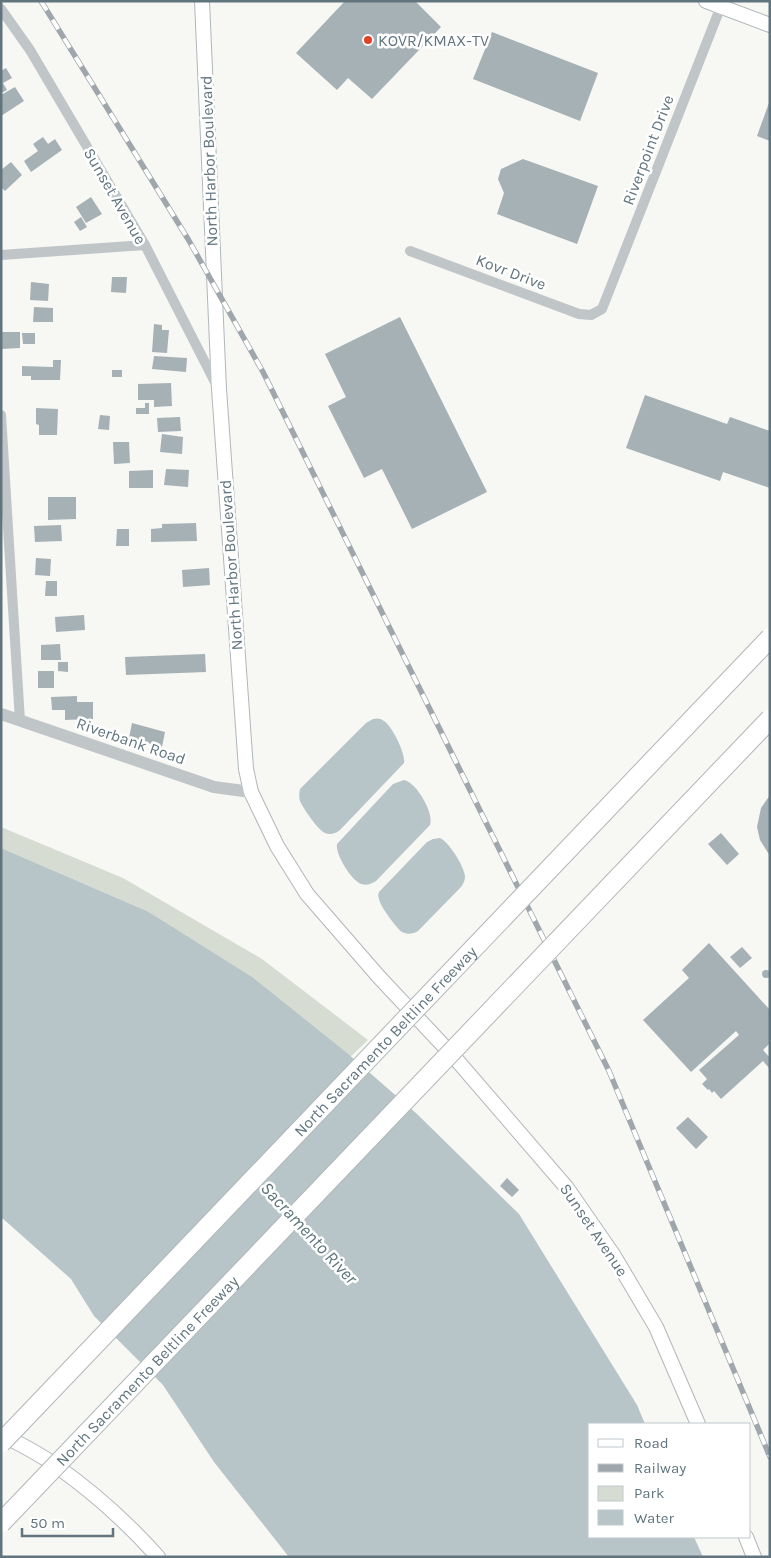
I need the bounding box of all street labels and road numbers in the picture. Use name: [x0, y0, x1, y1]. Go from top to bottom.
street label: North Harbor Boulevard: [197, 75, 221, 247]
street label: Riverpoint Drive: [618, 92, 678, 208]
street label: Sunset Avenue: [80, 144, 150, 248]
street label: Kovr Drive: [473, 250, 549, 294]
street label: North Harbor Boulevard: [216, 479, 246, 651]
street label: Riverbank Road: [74, 713, 188, 769]
street label: North Sacramento Beltline Freeway: [290, 941, 481, 1140]
street label: Sunset Avenue: [556, 1180, 632, 1280]
street label: North Sacramento Beltline Freeway: [52, 1271, 243, 1470]

